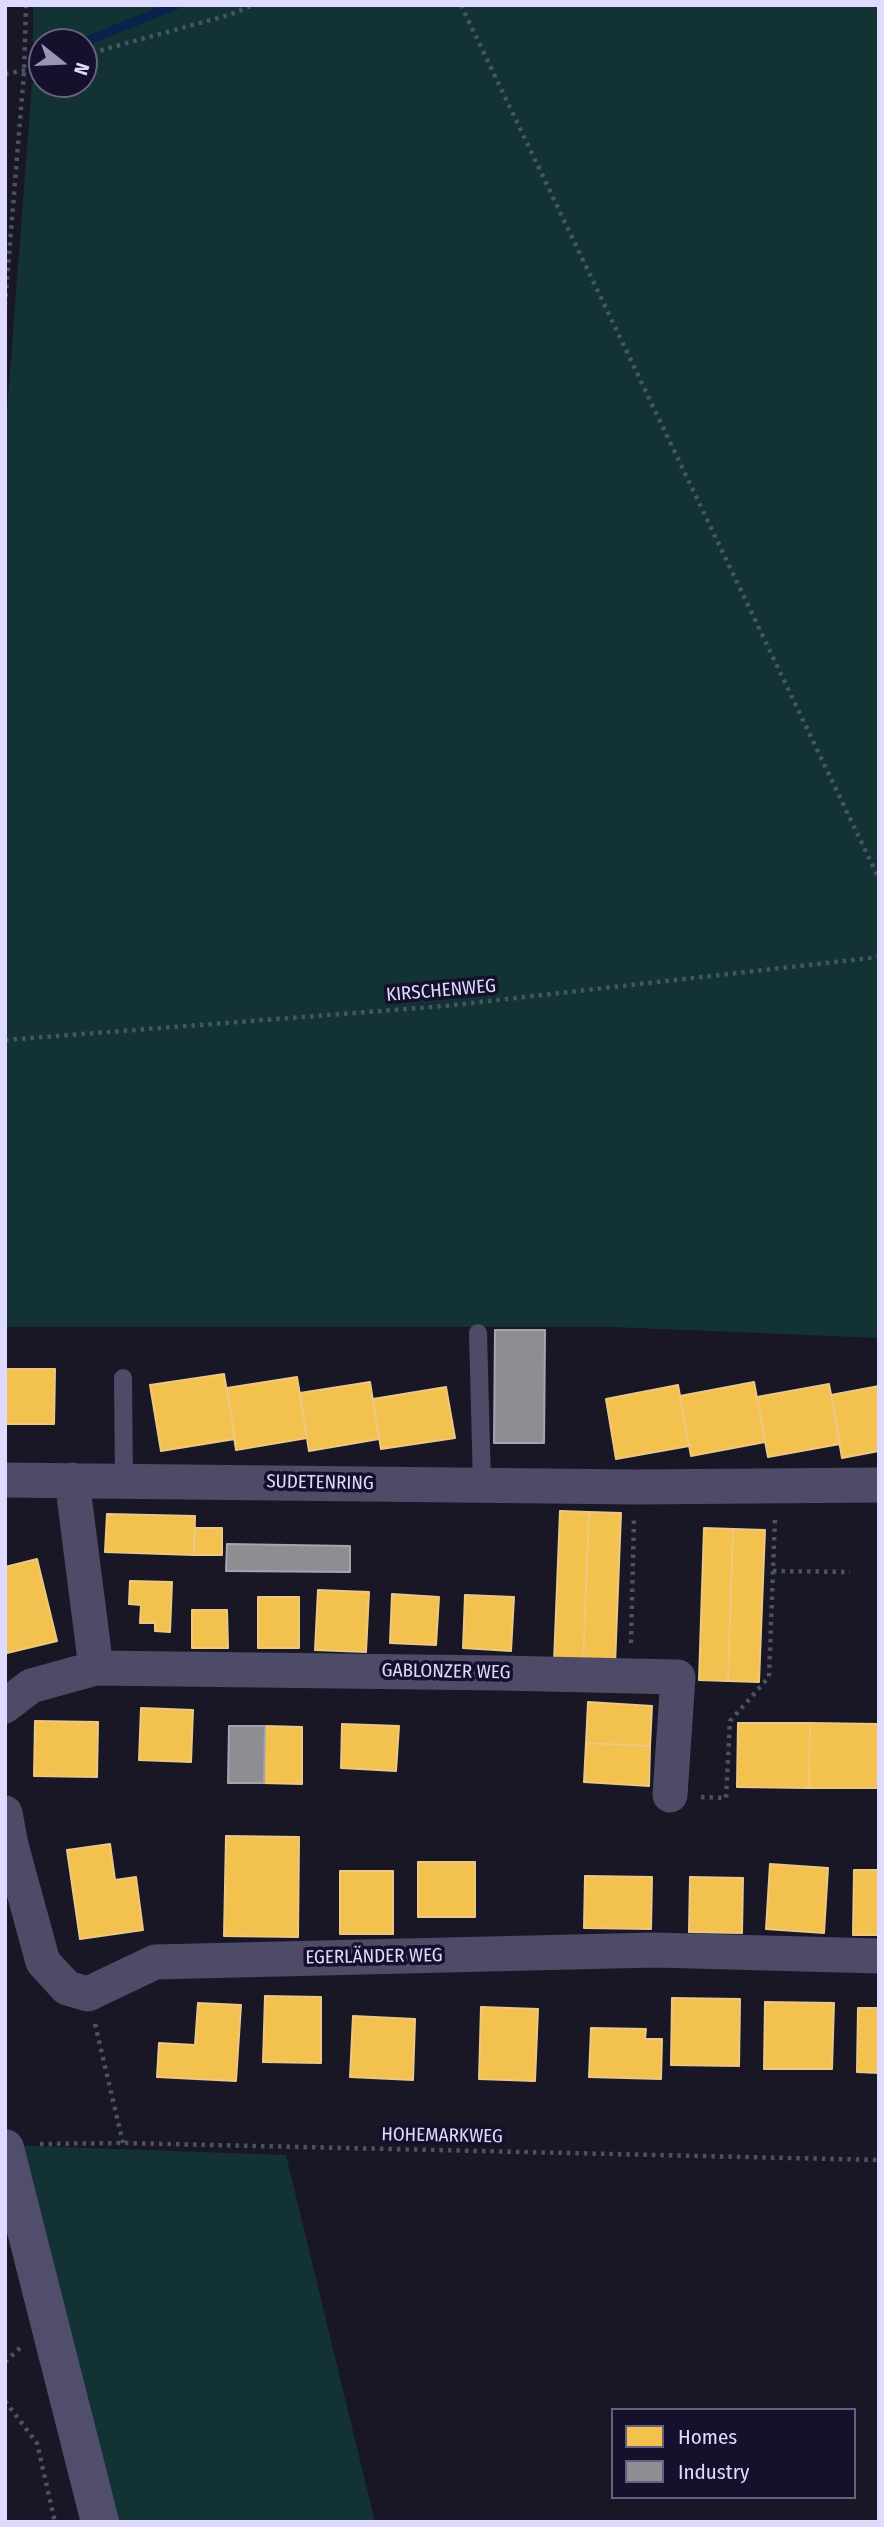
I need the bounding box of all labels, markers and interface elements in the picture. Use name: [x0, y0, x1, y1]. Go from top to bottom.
north arrow: [28, 28, 98, 98]
text: N: [69, 60, 94, 78]
street label: KIRSCHENWEG: [385, 975, 497, 1007]
street label: SUDETENRING: [266, 1471, 374, 1495]
street label: GABLONZER WEG: [381, 1659, 511, 1685]
street label: EGERLÄNDER WEG: [305, 1944, 443, 1970]
street label: HOHEMARKWEG: [381, 2124, 503, 2148]
legend: [611, 2408, 856, 2499]
text: Homes: [678, 2424, 737, 2450]
text: Industry: [678, 2459, 749, 2485]

